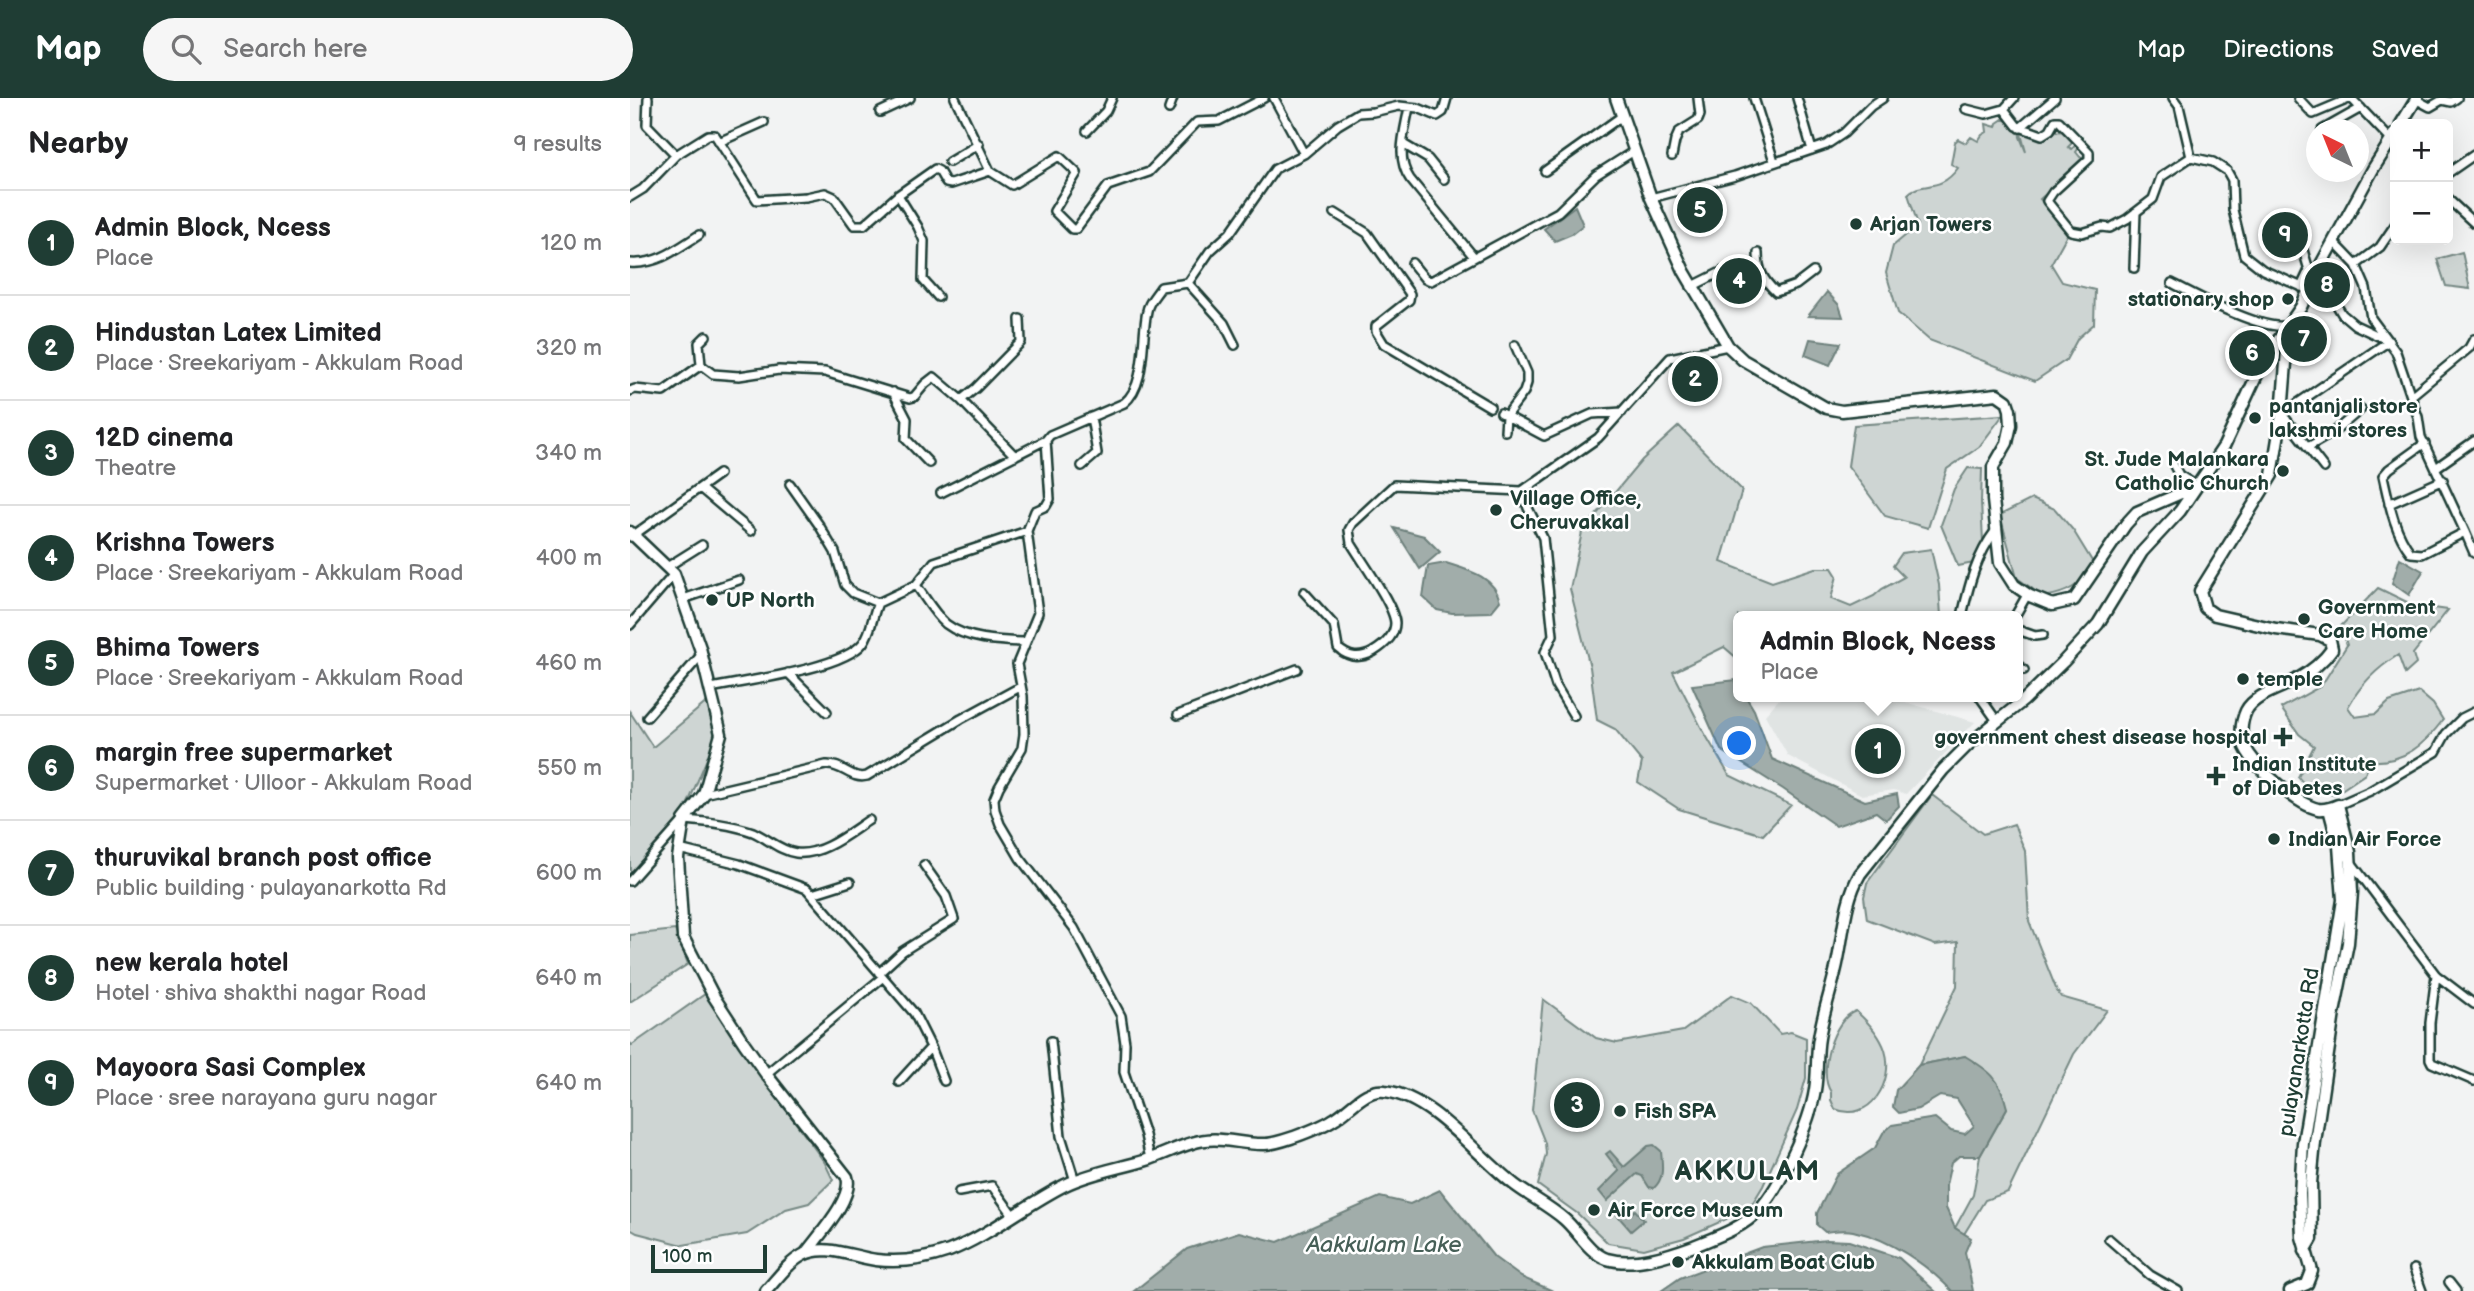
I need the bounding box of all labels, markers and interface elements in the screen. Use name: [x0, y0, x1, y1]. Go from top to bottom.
search box: [143, 18, 633, 81]
text: Map: [35, 29, 101, 69]
icon: search: [167, 30, 205, 68]
text: Search here: [223, 34, 367, 65]
text: Map: [2137, 35, 2185, 64]
text: Directions: [2223, 35, 2334, 64]
text: Saved: [2372, 35, 2439, 64]
north arrow: [2306, 119, 2369, 182]
map controls: [2390, 119, 2453, 245]
button: +: [2390, 119, 2453, 182]
text: Nearby: [28, 126, 128, 162]
text: 9 results: [513, 130, 602, 158]
button: −: [2390, 182, 2453, 245]
pin: 5: [1677, 184, 1723, 236]
pin: 9: [2262, 209, 2308, 261]
place label: Arjan Towers: [1869, 212, 1992, 237]
text: Admin Block, Ncess: [95, 213, 331, 244]
marker: Arjan Towers: [1848, 216, 1864, 232]
text: 1: [46, 229, 56, 257]
text: 120 m: [541, 229, 602, 257]
text: Place: [95, 244, 153, 272]
pin: 4: [1716, 255, 1762, 307]
pin: 8: [2304, 259, 2350, 311]
place label: stationary shop: [2128, 287, 2274, 312]
marker: stationary shop: [2280, 291, 2296, 307]
pin: 7: [2281, 313, 2327, 365]
text: Hindustan Latex Limited: [95, 318, 382, 349]
pin: 6: [2229, 327, 2275, 379]
text: 2: [44, 334, 58, 362]
text: 320 m: [536, 334, 602, 362]
text: Place · Sreekariyam - Akkulam Road: [95, 349, 463, 377]
pin: 2: [1672, 353, 1718, 405]
place label: pantanjali store lakshmi stores: [2269, 394, 2418, 443]
marker: pantanjali store lakshmi stores: [2247, 410, 2263, 426]
text: 12D cinema: [95, 423, 234, 454]
text: 3: [44, 439, 58, 467]
text: 340 m: [535, 439, 602, 467]
place label: St. Jude Malankara Catholic Church: [2085, 447, 2269, 496]
text: Theatre: [95, 454, 176, 482]
marker: St. Jude Malankara Catholic Church: [2275, 463, 2291, 479]
place label: Village Office, Cheruvakkal: [1510, 486, 1641, 535]
marker: Village Office, Cheruvakkal: [1488, 502, 1504, 518]
text: Krishna Towers: [95, 528, 275, 559]
text: 4: [44, 544, 58, 572]
text: 400 m: [536, 544, 602, 572]
text: Place · Sreekariyam - Akkulam Road: [95, 559, 463, 587]
place label: UP North: [726, 588, 815, 613]
marker: UP North: [704, 592, 720, 608]
place label: Government Care Home: [2318, 595, 2436, 644]
popup: [1733, 611, 2023, 702]
marker: Government Care Home: [2296, 611, 2312, 627]
text: Admin Block, Ncess: [1760, 627, 1996, 658]
text: Bhima Towers: [95, 633, 260, 664]
text: 5: [44, 649, 58, 677]
text: 460 m: [535, 649, 602, 677]
text: Place: [1760, 658, 1818, 686]
text: Place · Sreekariyam - Akkulam Road: [95, 664, 463, 692]
place label: temple: [2256, 667, 2323, 692]
marker: temple: [2235, 671, 2251, 687]
pin: 1: [1855, 725, 1901, 777]
place label: government chest disease hospital: [1934, 725, 2267, 750]
your location: [1722, 726, 1756, 760]
marker: government chest disease hospital: [2273, 727, 2293, 747]
text: margin free supermarket: [95, 738, 392, 769]
place label: Indian Institute of Diabetes: [2232, 752, 2377, 801]
text: 6: [44, 754, 58, 782]
text: 550 m: [537, 754, 602, 782]
marker: Indian Institute of Diabetes: [2206, 766, 2226, 786]
text: Supermarket · Ulloor - Akkulam Road: [95, 769, 472, 797]
place label: Indian Air Force: [2288, 827, 2441, 852]
marker: Indian Air Force: [2266, 831, 2282, 847]
text: thuruvikal branch post office: [95, 843, 432, 874]
text: 7: [45, 859, 57, 887]
text: 600 m: [536, 859, 602, 887]
text: Public building · pulayanarkotta Rd: [95, 874, 447, 902]
text: new kerala hotel: [95, 948, 289, 979]
text: 8: [44, 964, 58, 992]
text: 640 m: [535, 964, 602, 992]
street label: pulayanarkotta Rd: [2273, 966, 2325, 1138]
text: Hotel · shiva shakthi nagar Road: [95, 979, 426, 1007]
text: Mayoora Sasi Complex: [95, 1053, 365, 1084]
text: 9: [44, 1069, 58, 1097]
text: 640 m: [535, 1069, 602, 1097]
pin: 3: [1554, 1079, 1600, 1131]
text: Place · sree narayana guru nagar: [95, 1084, 437, 1112]
place label: Fish SPA: [1634, 1099, 1716, 1124]
marker: Fish SPA: [1612, 1103, 1628, 1119]
district label: AKKULAM: [1674, 1155, 1821, 1188]
place label: Air Force Museum: [1607, 1198, 1783, 1223]
marker: Air Force Museum: [1586, 1202, 1602, 1218]
water label: Aakkulam Lake: [1305, 1231, 1462, 1259]
scale bar: [651, 1242, 766, 1274]
text: 100 m: [662, 1245, 713, 1268]
place label: Akkulam Boat Club: [1691, 1250, 1875, 1275]
marker: Akkulam Boat Club: [1670, 1254, 1686, 1270]

